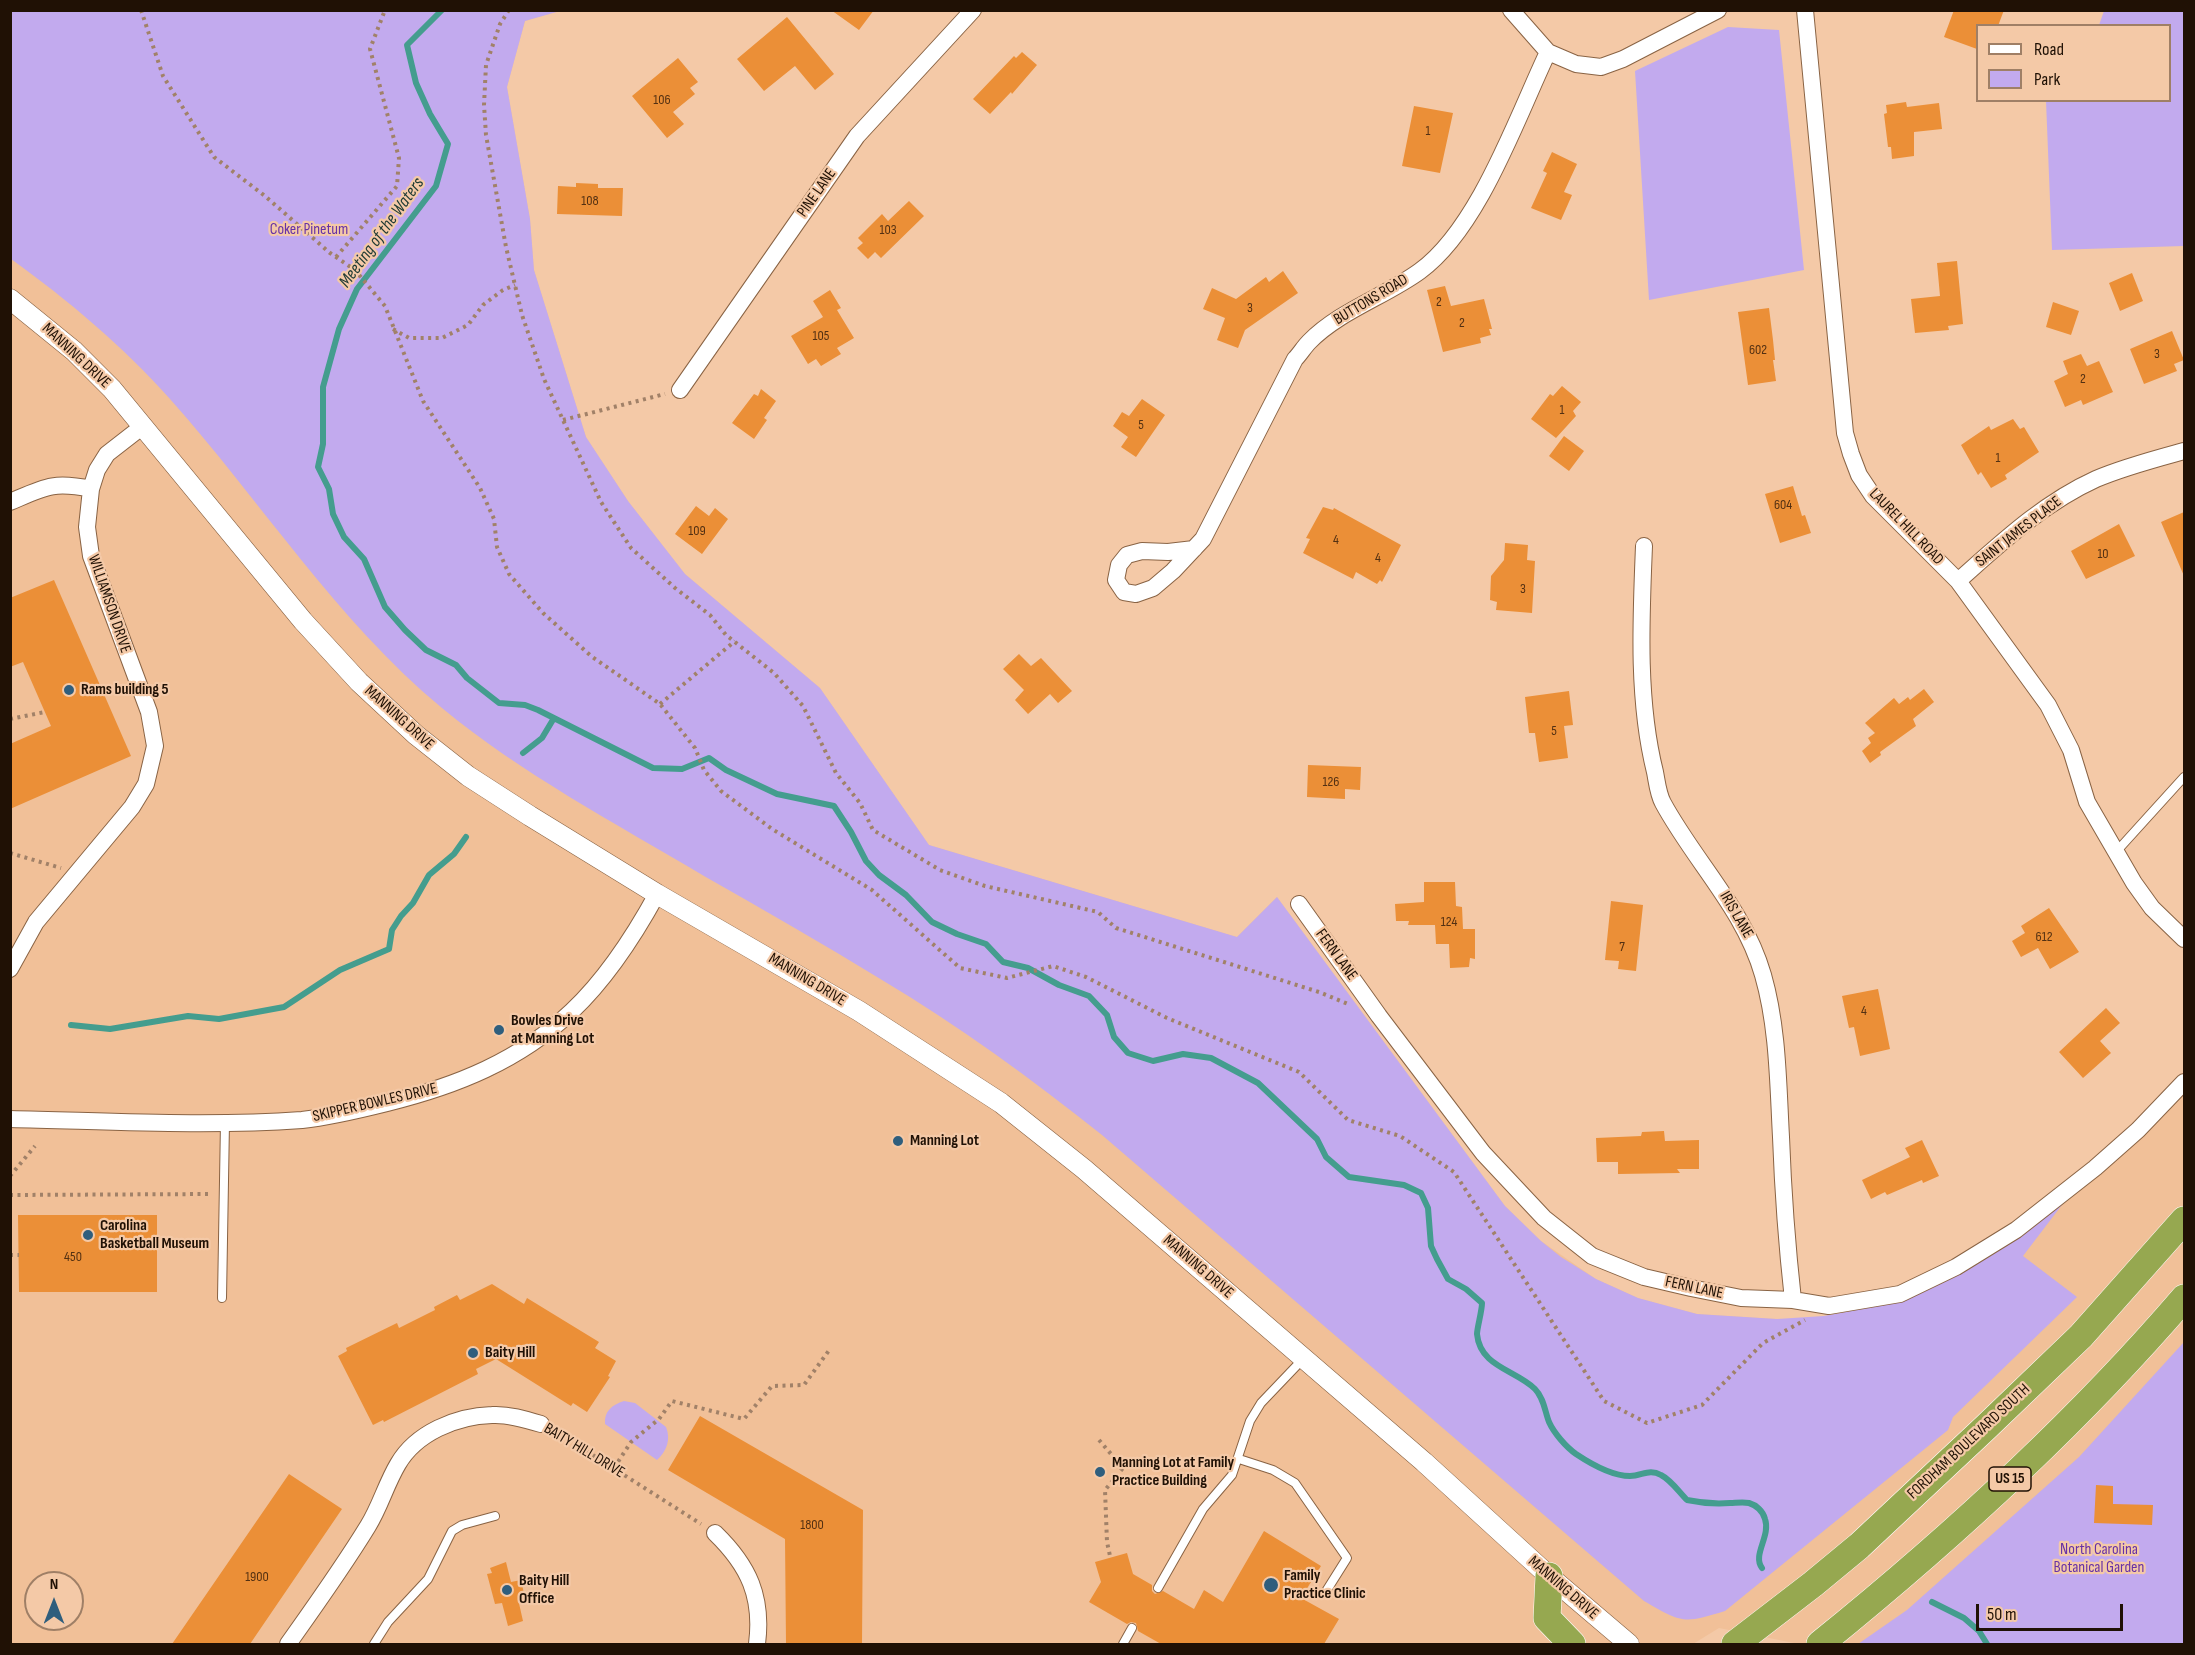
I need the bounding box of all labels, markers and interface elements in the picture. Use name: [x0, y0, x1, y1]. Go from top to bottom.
legend: [1976, 24, 2171, 102]
text: Road: [2034, 39, 2064, 60]
text: Park: [2034, 69, 2060, 90]
house number: 106: [653, 92, 671, 108]
house number: 1: [1426, 123, 1430, 139]
street label: PINE LANE: [793, 165, 841, 221]
water label: Meeting of the Waters: [335, 174, 429, 292]
house number: 108: [581, 193, 599, 209]
park label: Coker Pinetum: [270, 220, 348, 240]
house number: 103: [879, 222, 897, 238]
street label: BUTTONS ROAD: [1330, 270, 1412, 330]
house number: 2: [1436, 294, 1442, 310]
house number: 3: [1247, 300, 1253, 316]
house number: 2: [1459, 315, 1465, 331]
street label: MANNING DRIVE: [38, 319, 114, 393]
house number: 105: [813, 328, 829, 344]
house number: 602: [1749, 342, 1767, 358]
house number: 3: [2154, 346, 2160, 362]
house number: 2: [2080, 371, 2086, 387]
house number: 1: [1560, 402, 1564, 418]
house number: 5: [1138, 417, 1144, 433]
house number: 1: [1996, 450, 2000, 466]
street label: LAUREL HILL ROAD: [1865, 485, 1947, 569]
street label: SAINT JAMES PLACE: [1972, 493, 2066, 571]
house number: 604: [1774, 497, 1792, 513]
house number: 109: [688, 523, 706, 539]
house number: 4: [1333, 532, 1339, 548]
house number: 10: [2097, 546, 2109, 562]
house number: 4: [1375, 550, 1381, 566]
street label: WILLIAMSON DRIVE: [83, 552, 135, 656]
house number: 3: [1520, 581, 1526, 597]
place label: Rams building 5: [81, 680, 169, 700]
street label: MANNING DRIVE: [360, 682, 438, 754]
marker: Rams building 5: [62, 683, 76, 697]
house number: 5: [1551, 723, 1557, 739]
house number: 126: [1323, 774, 1339, 790]
street label: IRIS LANE: [1715, 888, 1757, 942]
house number: 124: [1441, 914, 1457, 930]
street label: FERN LANE: [1311, 926, 1361, 984]
house number: 612: [2036, 929, 2052, 945]
house number: 7: [1619, 939, 1625, 955]
street label: MANNING DRIVE: [765, 949, 849, 1011]
house number: 4: [1861, 1003, 1867, 1019]
place label: Bowles Drive at Manning Lot: [511, 1011, 594, 1049]
marker: Bowles Drive at Manning Lot: [492, 1023, 506, 1037]
street label: SKIPPER BOWLES DRIVE: [311, 1079, 439, 1127]
place label: Manning Lot: [910, 1131, 979, 1151]
marker: Manning Lot: [891, 1134, 905, 1148]
place label: Carolina Basketball Museum: [100, 1216, 209, 1254]
marker: Carolina Basketball Museum: [81, 1228, 95, 1242]
street label: MANNING DRIVE: [1159, 1231, 1237, 1303]
house number: 450: [64, 1249, 82, 1265]
street label: FERN LANE: [1663, 1273, 1725, 1303]
place label: Baity Hill: [485, 1343, 535, 1363]
marker: Baity Hill: [466, 1346, 480, 1360]
street label: FORDHAM BOULEVARD SOUTH: [1904, 1380, 2034, 1504]
street label: BAITY HILL DRIVE: [540, 1419, 628, 1483]
place label: Manning Lot at Family Practice Building: [1112, 1453, 1234, 1491]
marker: Manning Lot at Family Practice Building: [1093, 1465, 1107, 1479]
road number: US 15: [1989, 1467, 2031, 1491]
house number: 1800: [800, 1517, 824, 1533]
park label: North Carolina Botanical Garden: [2054, 1540, 2144, 1578]
street label: MANNING DRIVE: [1524, 1552, 1602, 1624]
place label: Family Practice Clinic: [1284, 1566, 1366, 1604]
house number: 1900: [245, 1569, 269, 1585]
north arrow: [24, 1571, 84, 1631]
place label: Baity Hill Office: [519, 1571, 569, 1609]
text: N: [50, 1575, 58, 1594]
marker: Family Practice Clinic: [1262, 1576, 1280, 1594]
marker: Baity Hill Office: [500, 1583, 514, 1597]
scale bar: [1979, 1592, 2126, 1630]
text: 50 m: [1987, 1604, 2017, 1625]

